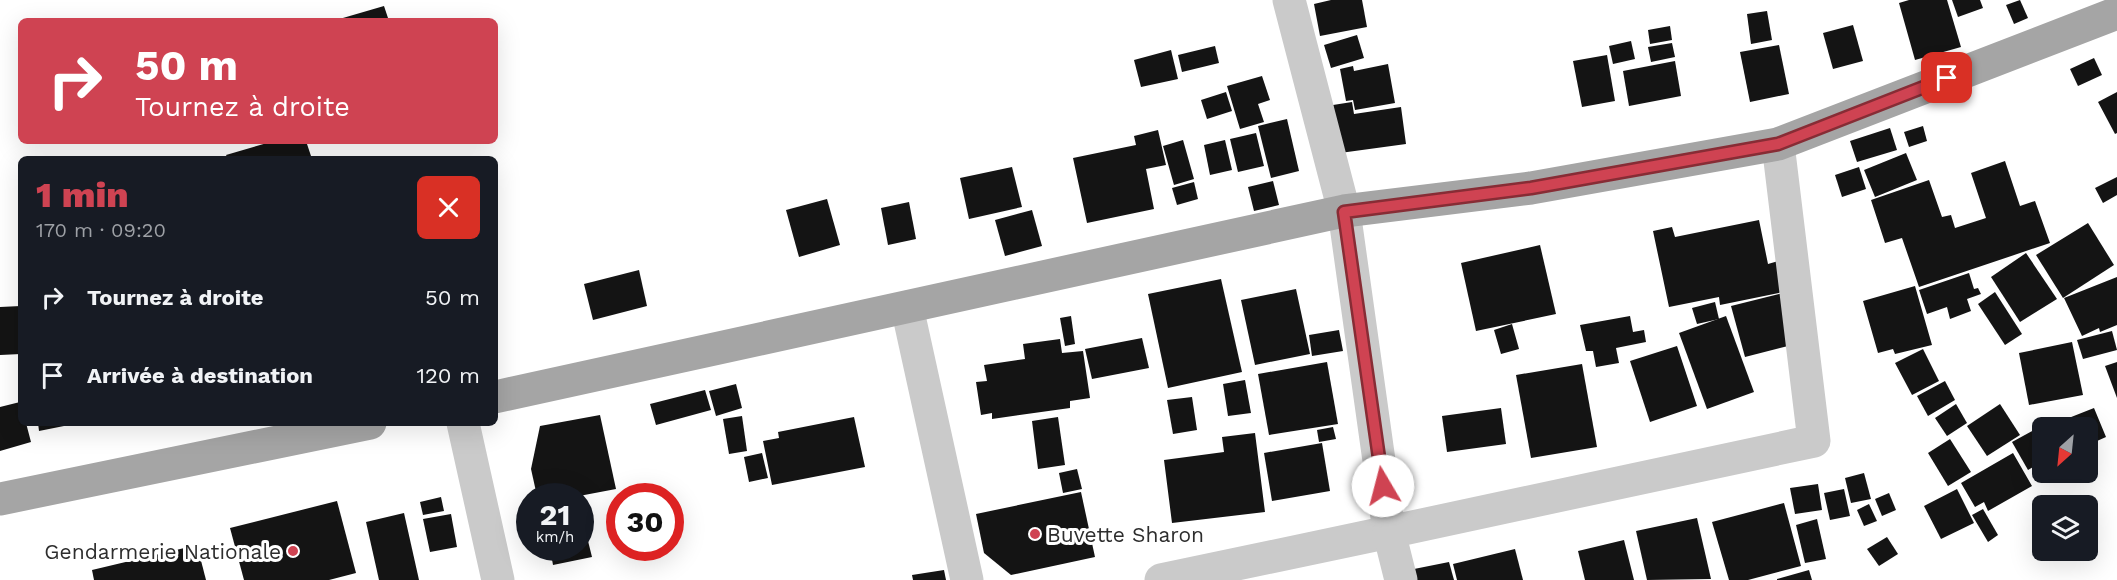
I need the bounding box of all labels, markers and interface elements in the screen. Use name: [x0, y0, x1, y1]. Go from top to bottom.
text: 50 m: [135, 41, 238, 90]
icon: right: [36, 42, 114, 120]
pin: [1921, 52, 1972, 103]
icon: arrive: [1930, 61, 1963, 94]
text: Tournez à droite: [135, 91, 350, 123]
text: 1 min: [36, 174, 129, 216]
button: close: [417, 176, 480, 239]
text: 170 m · 09:20: [36, 218, 166, 242]
icon: right: [36, 281, 69, 314]
text: Tournez à droite: [87, 285, 264, 310]
text: 50 m: [425, 285, 480, 310]
icon: arrive: [36, 359, 69, 392]
text: Arrivée à destination: [87, 363, 313, 388]
text: 120 m: [416, 363, 480, 388]
north arrow: [2032, 417, 2098, 483]
map controls: [2032, 417, 2098, 561]
position arrow: [1351, 454, 1415, 518]
speed limit sign: 30: [606, 483, 684, 561]
button: layers: [2032, 495, 2098, 561]
text: 21: [540, 497, 570, 532]
place label: Buvette Sharon: [1047, 522, 1204, 547]
marker: Buvette Sharon: [1028, 527, 1042, 541]
text: km/h: [536, 528, 574, 546]
place label: Gendarmerie Nationale: [44, 539, 281, 564]
marker: Gendarmerie Nationale: [286, 544, 300, 558]

